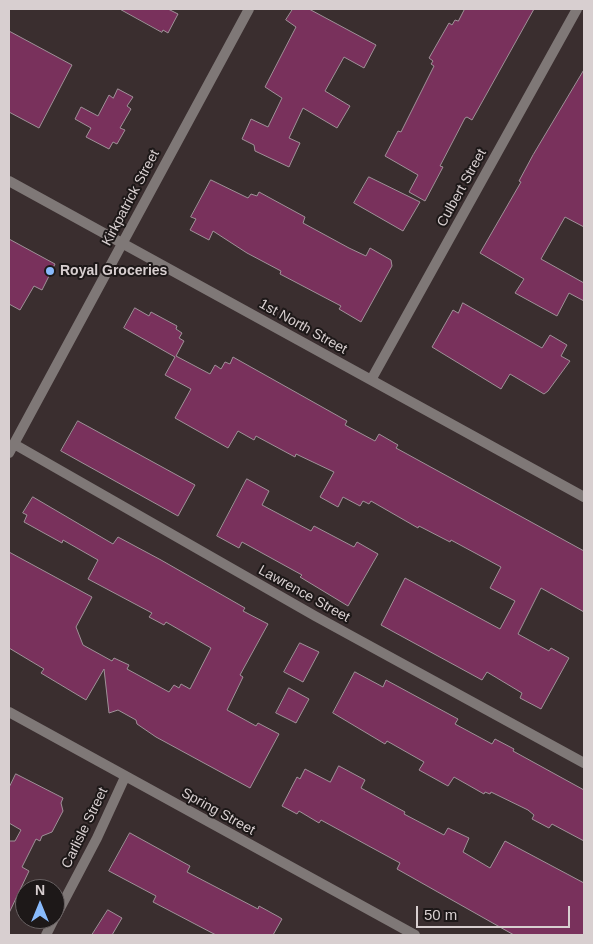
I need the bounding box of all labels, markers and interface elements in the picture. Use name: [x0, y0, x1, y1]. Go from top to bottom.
street label: Culbert Street: [434, 146, 490, 230]
street label: Kirkpatrick Street: [99, 147, 163, 249]
place label: Royal Groceries: [60, 263, 167, 279]
marker: Royal Groceries: [44, 265, 56, 277]
street label: 1st North Street: [256, 296, 350, 358]
street label: Lawrence Street: [255, 562, 353, 626]
street label: Carlisle Street: [58, 785, 112, 871]
street label: Spring Street: [178, 785, 258, 839]
north arrow: [15, 879, 65, 929]
text: N: [35, 882, 45, 898]
scale bar: [418, 896, 572, 928]
text: 50 m: [424, 906, 457, 923]

